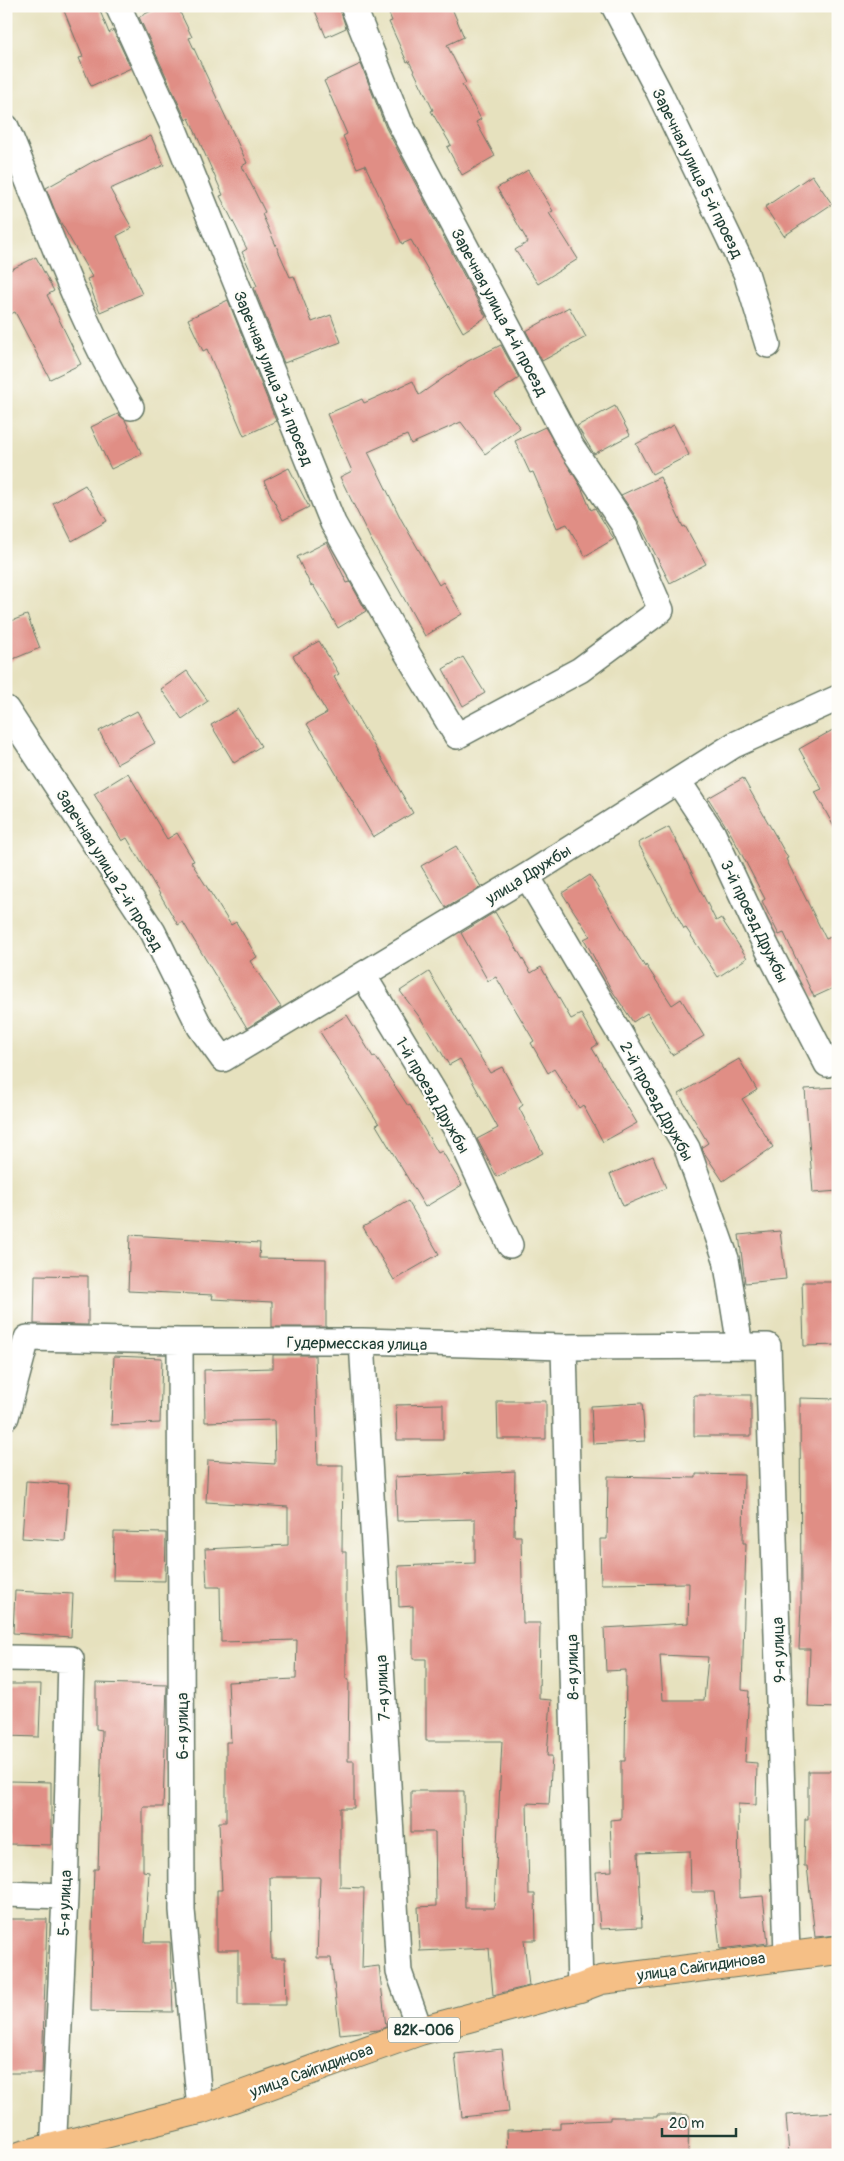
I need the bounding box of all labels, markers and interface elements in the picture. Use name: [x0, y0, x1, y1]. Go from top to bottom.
street label: Заречная улица 5-й проезд: [647, 85, 747, 262]
street label: Заречная улица 4-й проезд: [446, 225, 552, 400]
street label: Заречная улица 3-й проезд: [229, 288, 317, 469]
street label: Заречная улица 2-й проезд: [51, 786, 167, 955]
street label: улица Дружбы: [481, 841, 575, 910]
street label: 3-й проезд Дружбы: [716, 857, 792, 986]
street label: 1-й проезд Дружбы: [391, 1034, 474, 1157]
street label: 2-й проезд Дружбы: [615, 1038, 697, 1165]
street label: Гудермесская улица: [286, 1333, 428, 1355]
street label: 9-я улица: [768, 1617, 790, 1683]
street label: 8-я улица: [562, 1634, 584, 1700]
street label: 7-я улица: [371, 1654, 395, 1721]
street label: 6-я улица: [173, 1693, 193, 1759]
street label: 5-я улица: [54, 1870, 76, 1937]
street label: улица Сайгидинова: [635, 1948, 767, 1986]
road number: 82К-006: [388, 2018, 460, 2042]
street label: улица Сайгидинова: [246, 2039, 376, 2103]
scale bar: [662, 2106, 735, 2138]
text: 20 m: [669, 2114, 704, 2133]

